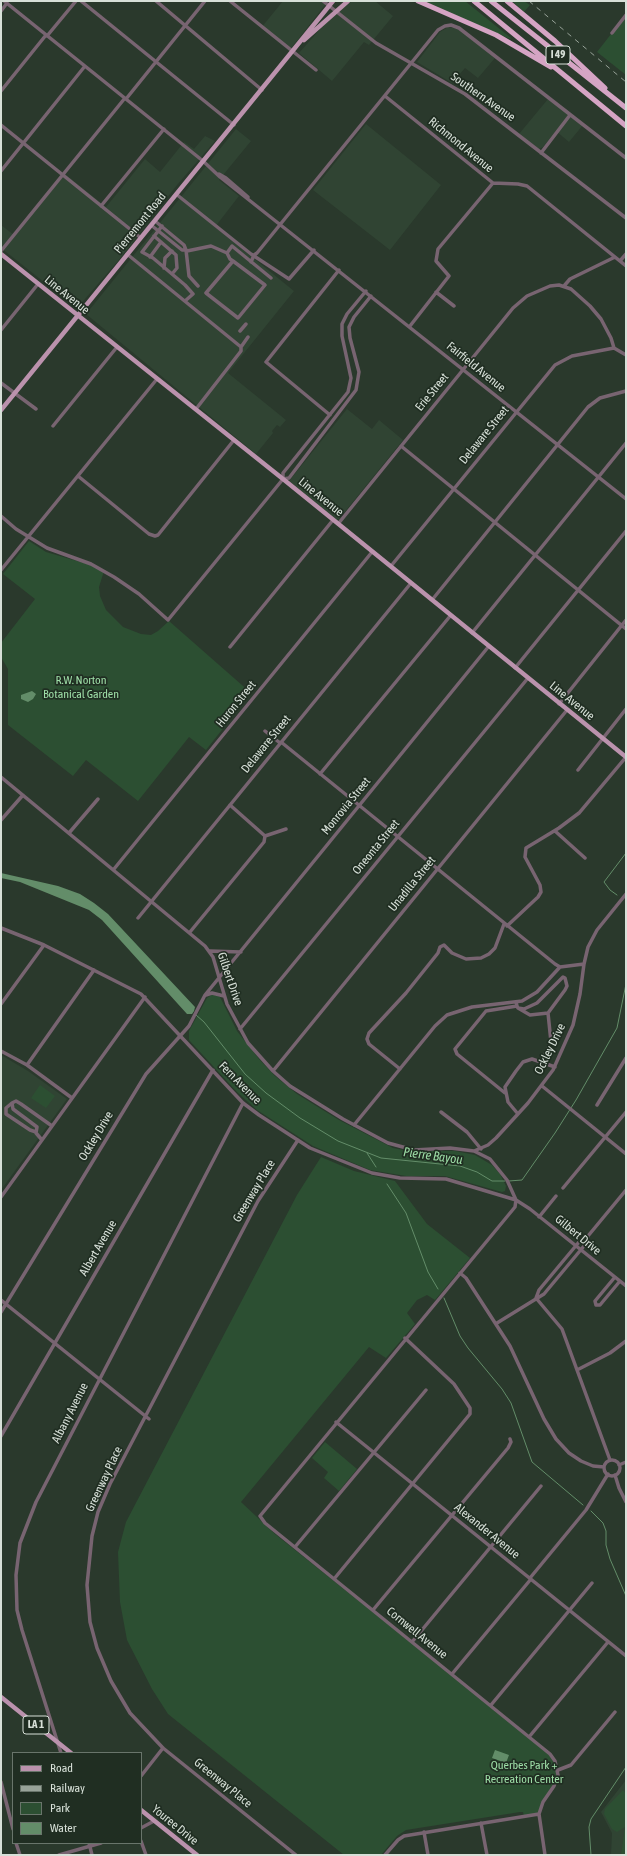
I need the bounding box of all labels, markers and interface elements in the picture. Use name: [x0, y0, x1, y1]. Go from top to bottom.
road number: I 49: [546, 46, 570, 64]
street label: Southern Avenue: [448, 69, 518, 125]
street label: Richmond Avenue: [426, 114, 496, 176]
street label: Pierremont Road: [111, 190, 169, 256]
street label: Line Avenue: [42, 273, 92, 317]
street label: Fairfield Avenue: [444, 339, 508, 395]
street label: Erie Street: [412, 370, 452, 414]
street label: Delaware Street: [456, 403, 512, 467]
street label: Line Avenue: [296, 475, 346, 519]
park label: R.W. Norton Botanical Garden: [43, 673, 119, 701]
street label: Huron Street: [213, 678, 259, 730]
street label: Line Avenue: [547, 679, 597, 723]
street label: Delaware Street: [238, 712, 294, 776]
street label: Monrovia Street: [318, 774, 374, 838]
street label: Oneonta Street: [349, 817, 403, 877]
street label: Unadilla Street: [385, 853, 439, 915]
street label: Gilbert Drive: [214, 951, 246, 1007]
street label: Ockley Drive: [531, 1021, 569, 1077]
street label: Fern Avenue: [216, 1059, 264, 1107]
street label: Ockley Drive: [76, 1109, 116, 1163]
water label: Pierre Bayou: [402, 1144, 464, 1168]
street label: Greenway Place: [230, 1157, 278, 1225]
street label: Gilbert Drive: [552, 1212, 604, 1258]
street label: Albert Avenue: [76, 1218, 120, 1278]
street label: Albany Avenue: [49, 1380, 91, 1446]
street label: Greenway Place: [83, 1444, 125, 1514]
street label: Alexander Avenue: [451, 1500, 523, 1562]
street label: Cornwell Avenue: [384, 1604, 450, 1662]
road number: LA 1: [23, 1716, 49, 1734]
legend: [12, 1752, 142, 1844]
street label: Greenway Place: [191, 1755, 255, 1811]
park label: Querbes Park + Recreation Center: [485, 1758, 563, 1786]
text: Road: [50, 1761, 73, 1775]
text: Railway: [50, 1781, 85, 1795]
text: Park: [50, 1801, 70, 1815]
street label: Youree Drive: [149, 1802, 201, 1848]
text: Water: [50, 1821, 76, 1835]

